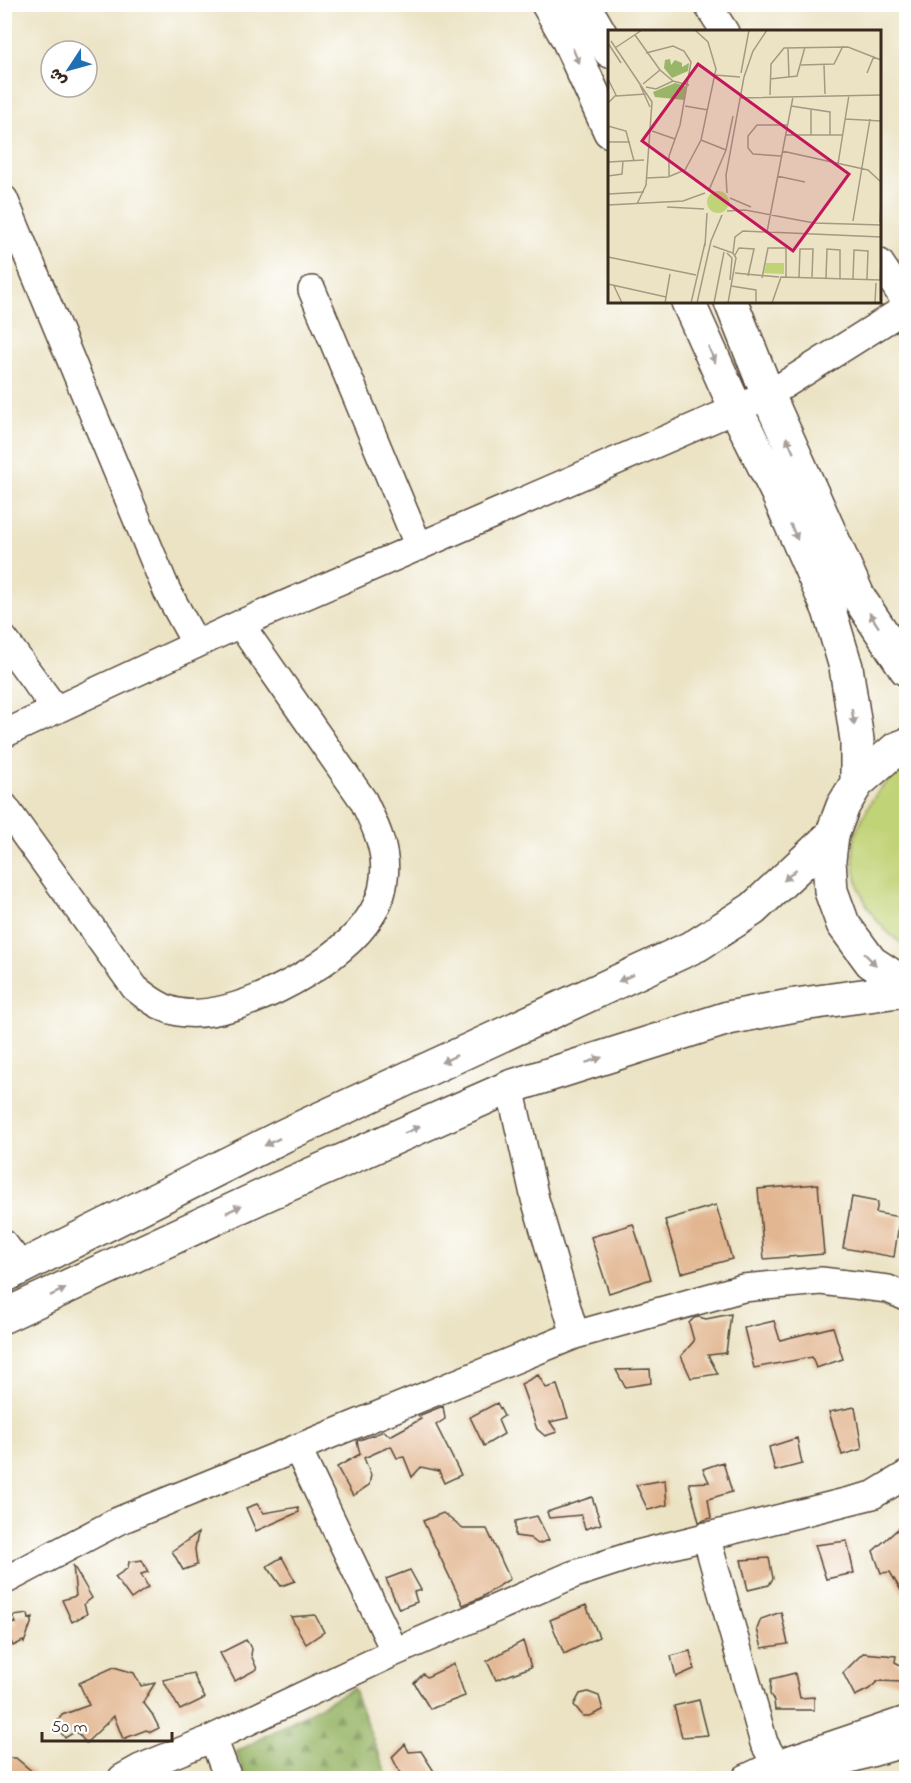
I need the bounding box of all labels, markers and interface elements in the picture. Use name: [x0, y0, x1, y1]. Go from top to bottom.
inset map: [608, 30, 881, 303]
north arrow: [39, 39, 99, 99]
one-way arrow: [571, 47, 580, 64]
text: ش: [44, 62, 73, 91]
one-way arrow: [708, 346, 717, 364]
one-way arrow: [786, 436, 795, 453]
one-way arrow: [789, 523, 799, 541]
one-way arrow: [869, 612, 880, 629]
one-way arrow: [849, 707, 858, 726]
one-way arrow: [782, 868, 797, 882]
one-way arrow: [863, 952, 877, 967]
one-way arrow: [617, 973, 634, 982]
one-way arrow: [440, 1055, 457, 1064]
one-way arrow: [585, 1055, 603, 1065]
one-way arrow: [404, 1125, 422, 1135]
one-way arrow: [263, 1136, 281, 1146]
one-way arrow: [226, 1205, 243, 1214]
one-way arrow: [49, 1287, 66, 1296]
scale bar: [42, 1705, 172, 1743]
text: 50 m: [51, 1715, 88, 1741]

